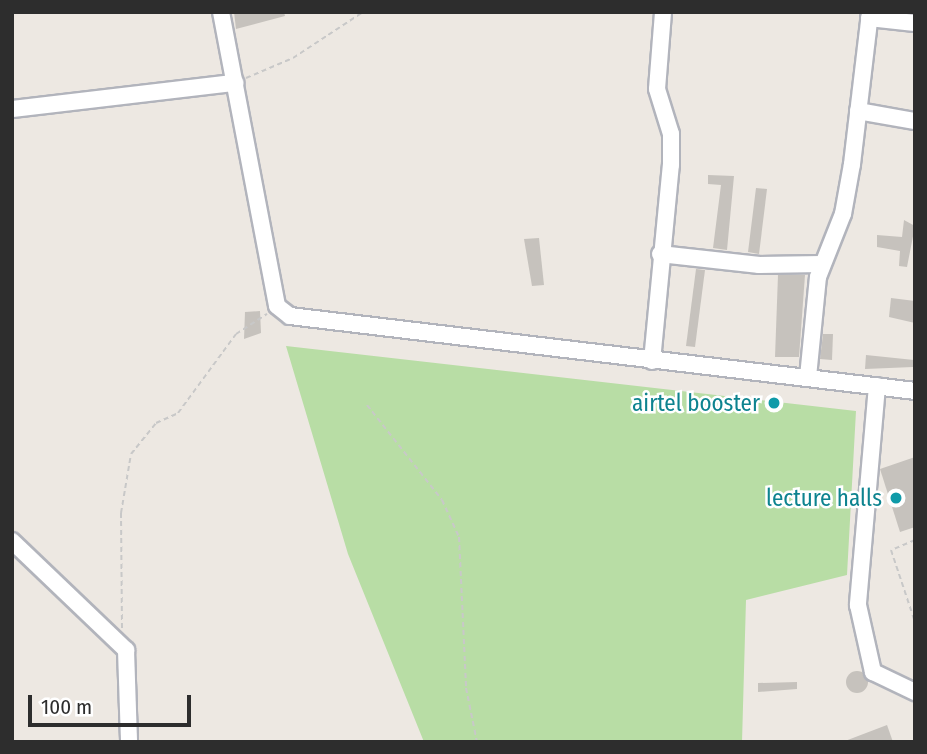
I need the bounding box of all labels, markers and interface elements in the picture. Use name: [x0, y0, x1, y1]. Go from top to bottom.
place label: airtel booster: [632, 389, 760, 417]
marker: airtel booster: [766, 395, 782, 411]
place label: lecture halls: [766, 484, 882, 512]
marker: lecture halls: [888, 490, 904, 506]
scale bar: [32, 680, 194, 724]
text: 100 m: [41, 694, 92, 720]

